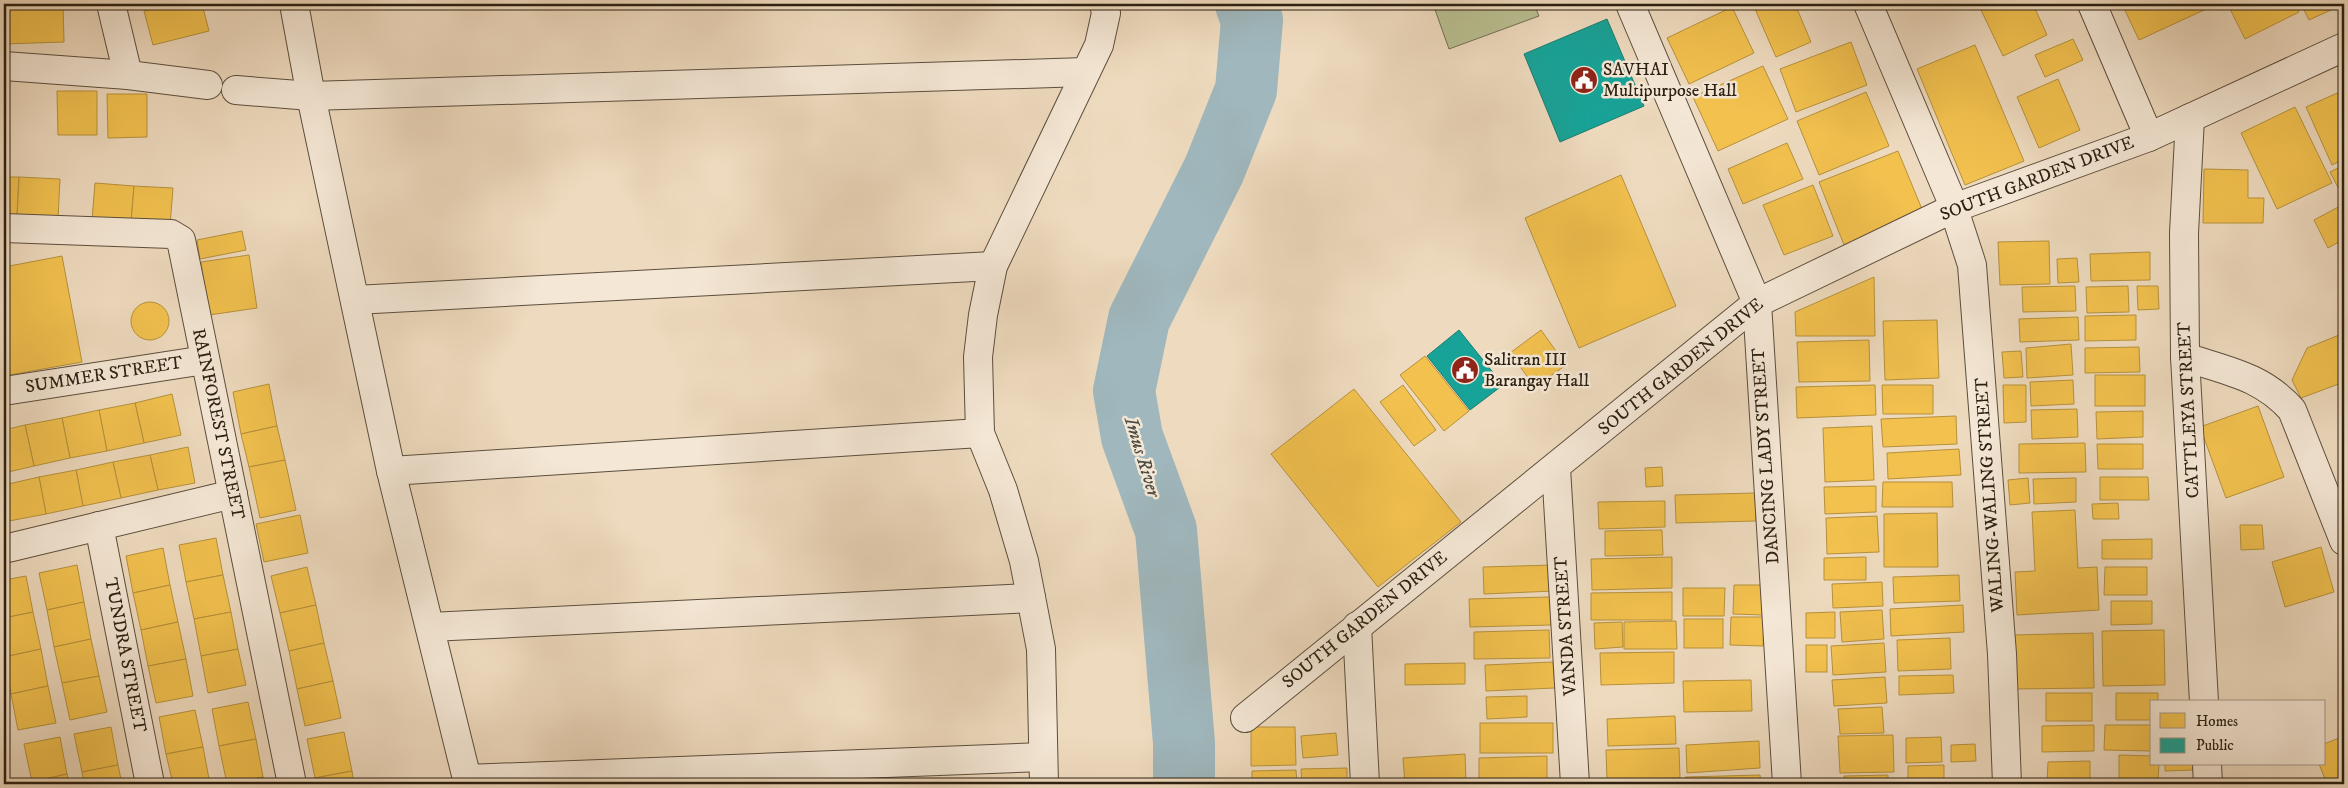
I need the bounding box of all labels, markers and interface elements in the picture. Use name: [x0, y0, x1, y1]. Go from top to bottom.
place label: SAVHAI Multipurpose Hall: [1603, 59, 1737, 102]
public building icon: SAVHAI Multipurpose Hall: [1569, 65, 1599, 95]
street label: SOUTH GARDEN DRIVE: [1937, 132, 2137, 226]
street label: SOUTH GARDEN DRIVE: [1594, 293, 1768, 440]
street label: CATTLEYA STREET: [2173, 321, 2205, 499]
street label: RAINFOREST STREET: [187, 326, 249, 522]
street label: DANCING LADY STREET: [1747, 347, 1785, 565]
place label: Salitran III Barangay Hall: [1484, 349, 1590, 392]
street label: SUMMER STREET: [24, 352, 185, 398]
public building icon: Salitran III Barangay Hall: [1450, 355, 1480, 385]
street label: WALING-WALING STREET: [1971, 377, 2009, 614]
water label: Imus River: [1119, 413, 1166, 502]
street label: SOUTH GARDEN DRIVE: [1278, 546, 1452, 693]
street label: VANDA STREET: [1550, 555, 1582, 697]
street label: TUNDRA STREET: [99, 576, 151, 735]
legend: [2150, 700, 2326, 766]
text: Homes: [2196, 712, 2238, 731]
text: Public: [2196, 736, 2234, 755]

